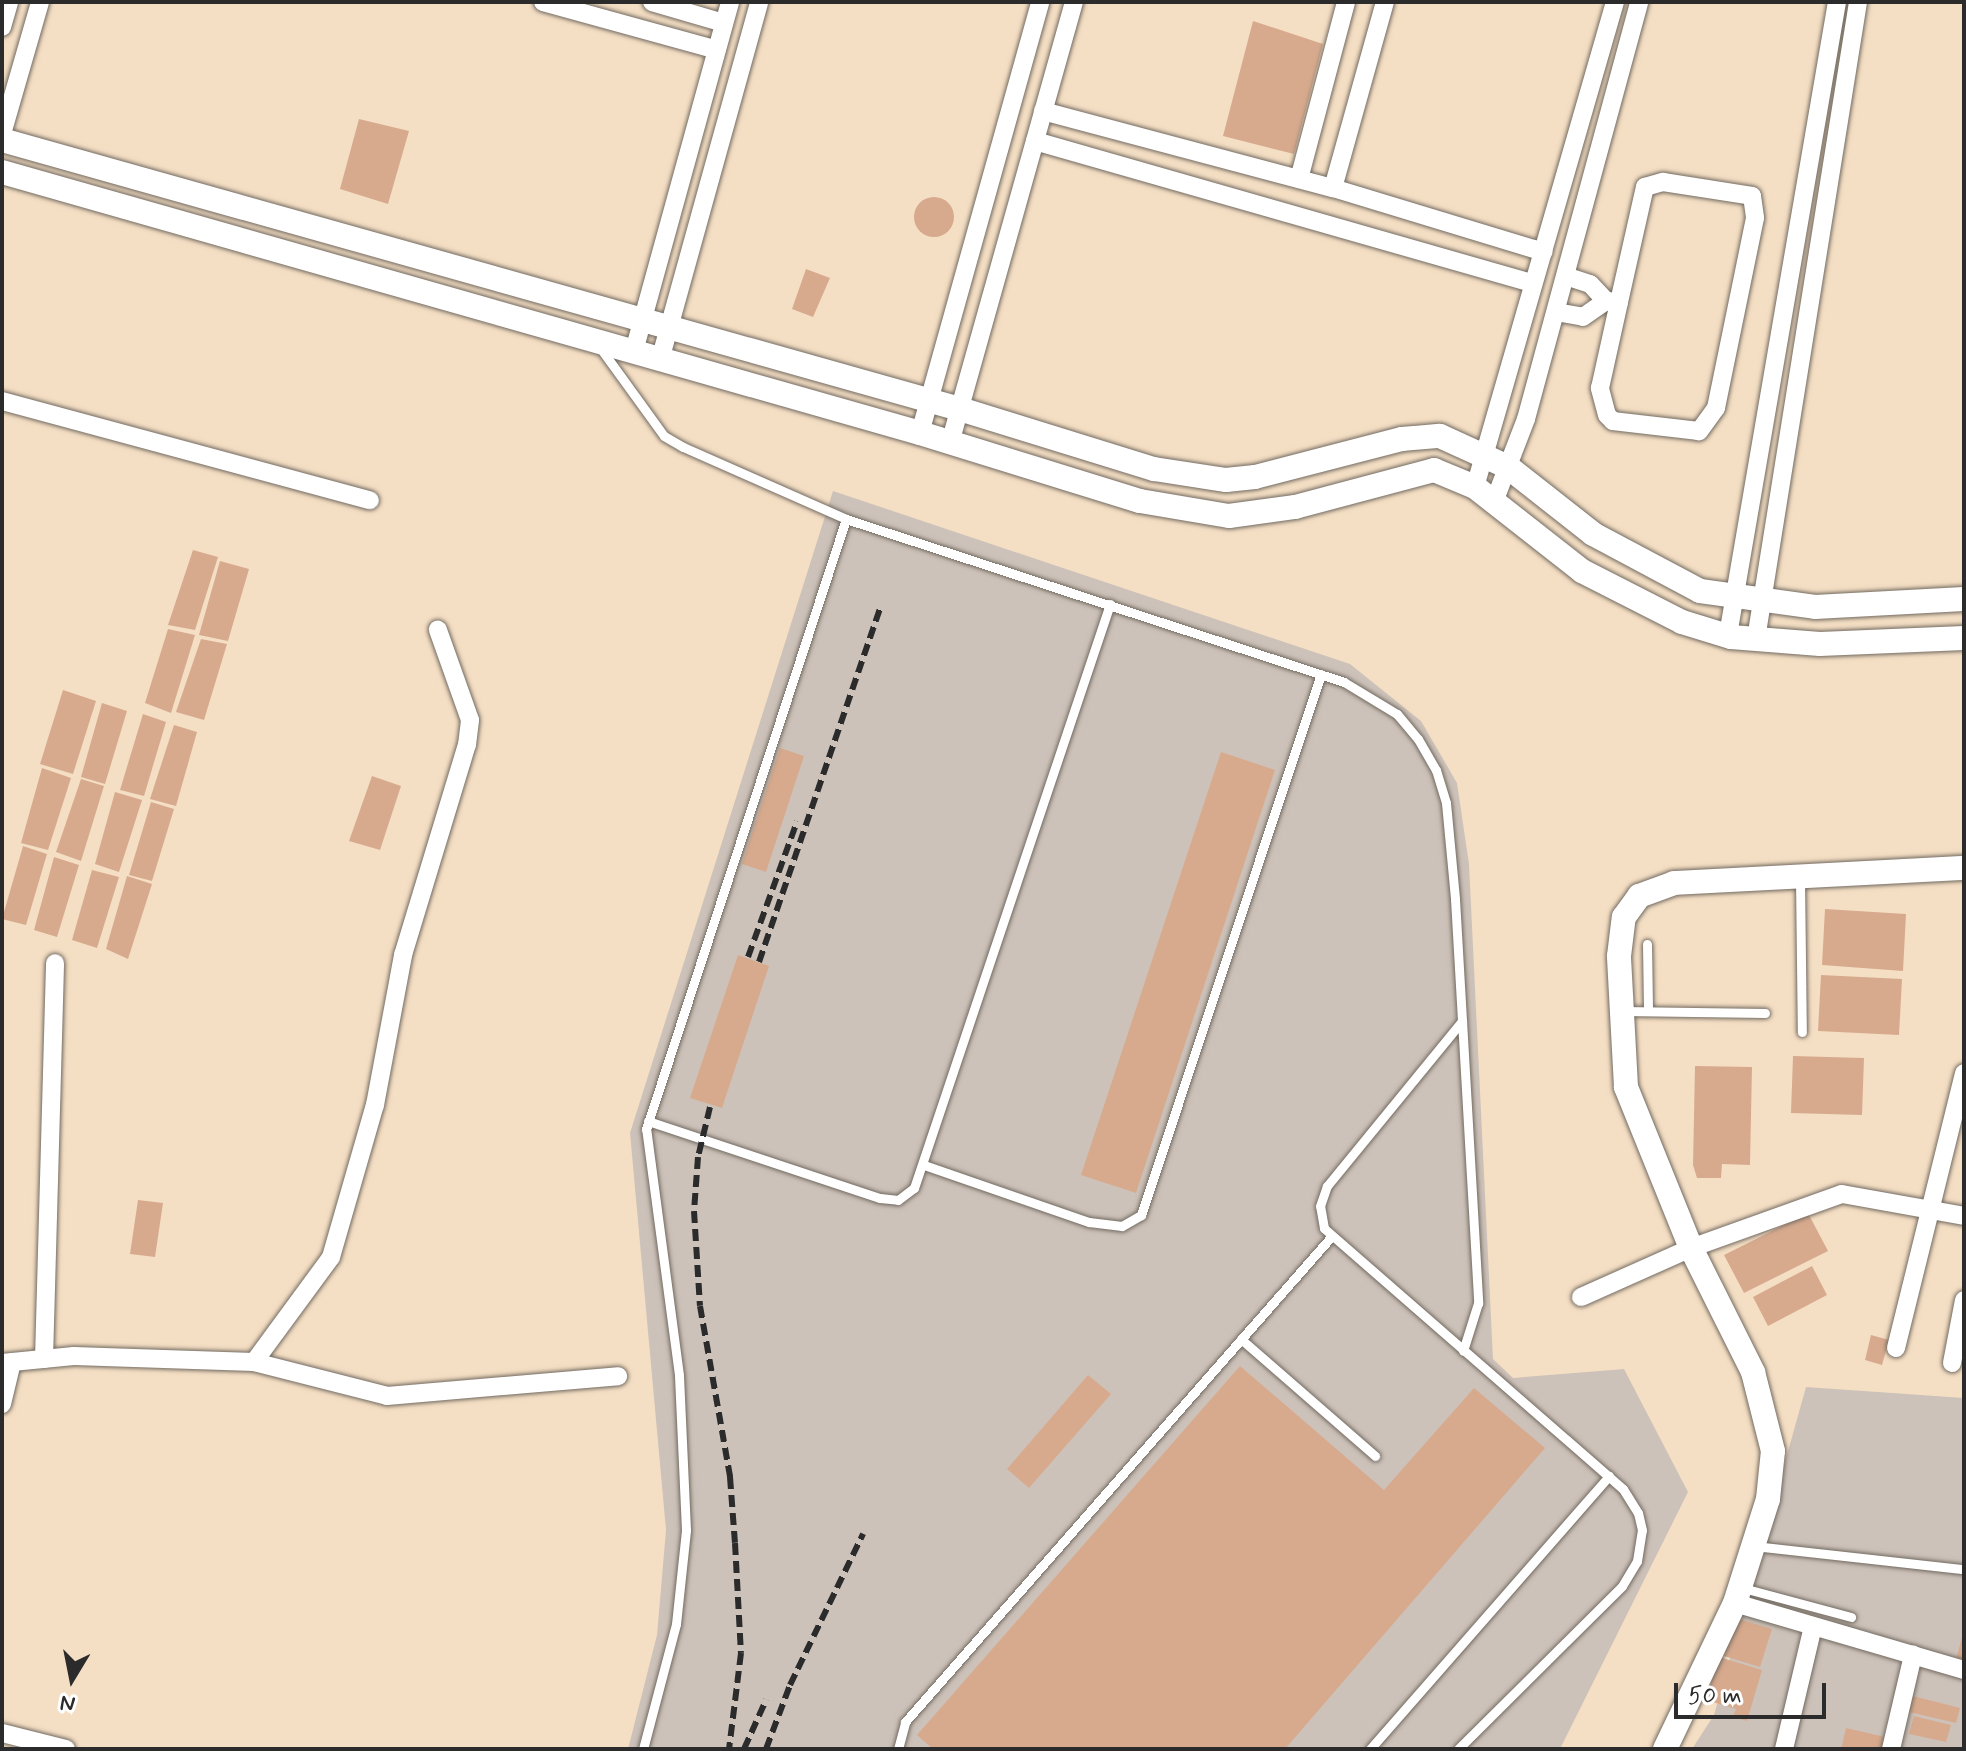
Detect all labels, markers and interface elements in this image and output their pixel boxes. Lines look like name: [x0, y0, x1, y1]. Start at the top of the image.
north arrow: [32, 1639, 112, 1719]
scale bar: [1678, 1667, 1830, 1717]
text: 50 m: [1688, 1681, 1742, 1712]
text: N: [58, 1688, 77, 1718]

